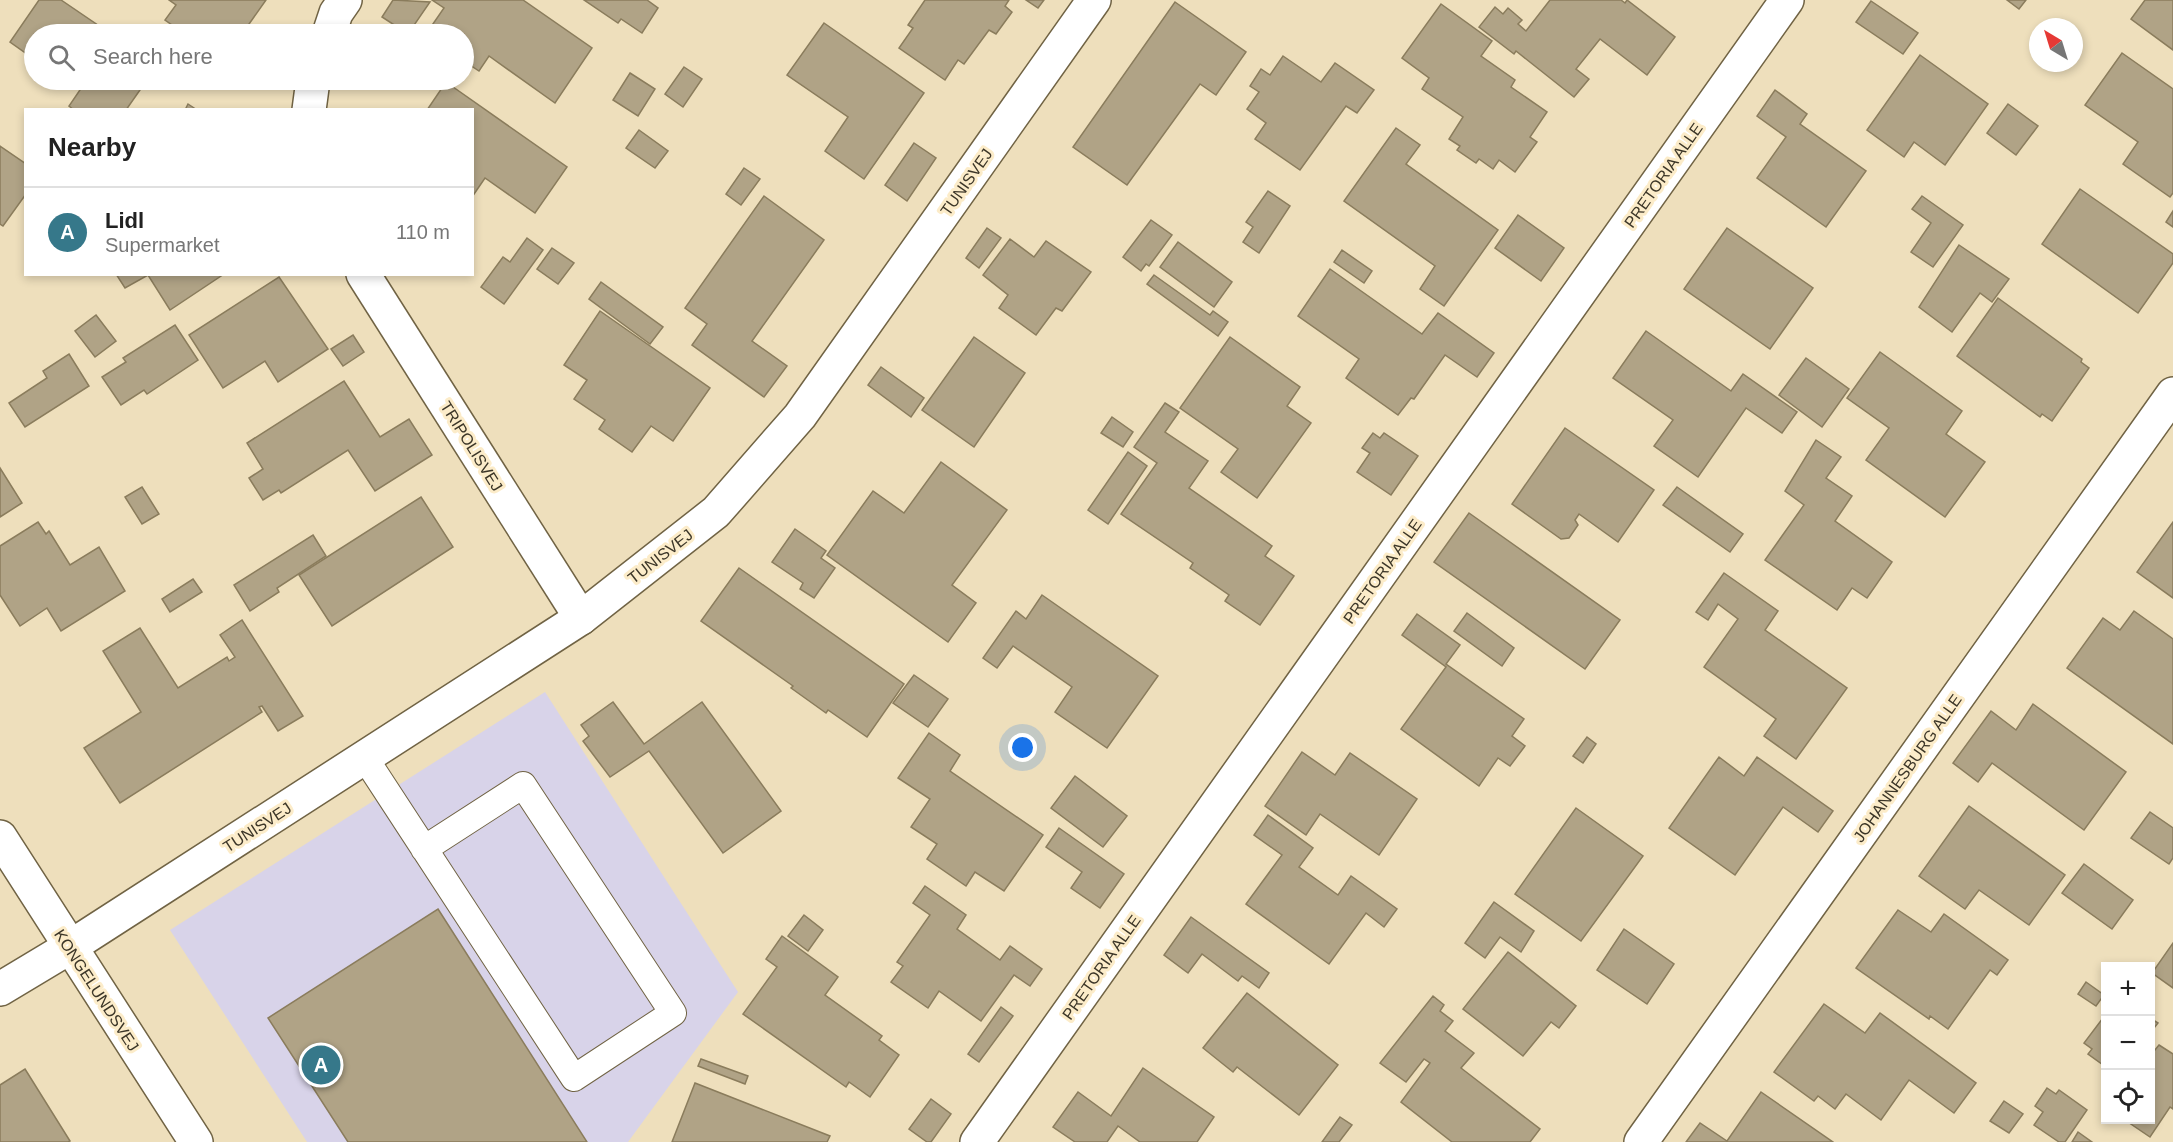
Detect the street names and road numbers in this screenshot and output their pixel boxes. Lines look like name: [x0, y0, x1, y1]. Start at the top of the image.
street label: PRETORIA ALLE: [1621, 120, 1706, 231]
street label: TUNISVEJ: [937, 146, 996, 219]
street label: TRIPOLISVEJ: [437, 398, 506, 494]
street label: PRETORIA ALLE: [1340, 516, 1425, 627]
street label: TUNISVEJ: [625, 526, 696, 587]
street label: JOHANNESBURG ALLE: [1850, 691, 1965, 845]
street label: TUNISVEJ: [220, 799, 294, 856]
street label: PRETORIA ALLE: [1059, 912, 1144, 1023]
street label: KONGELUNDSVEJ: [51, 926, 142, 1054]

